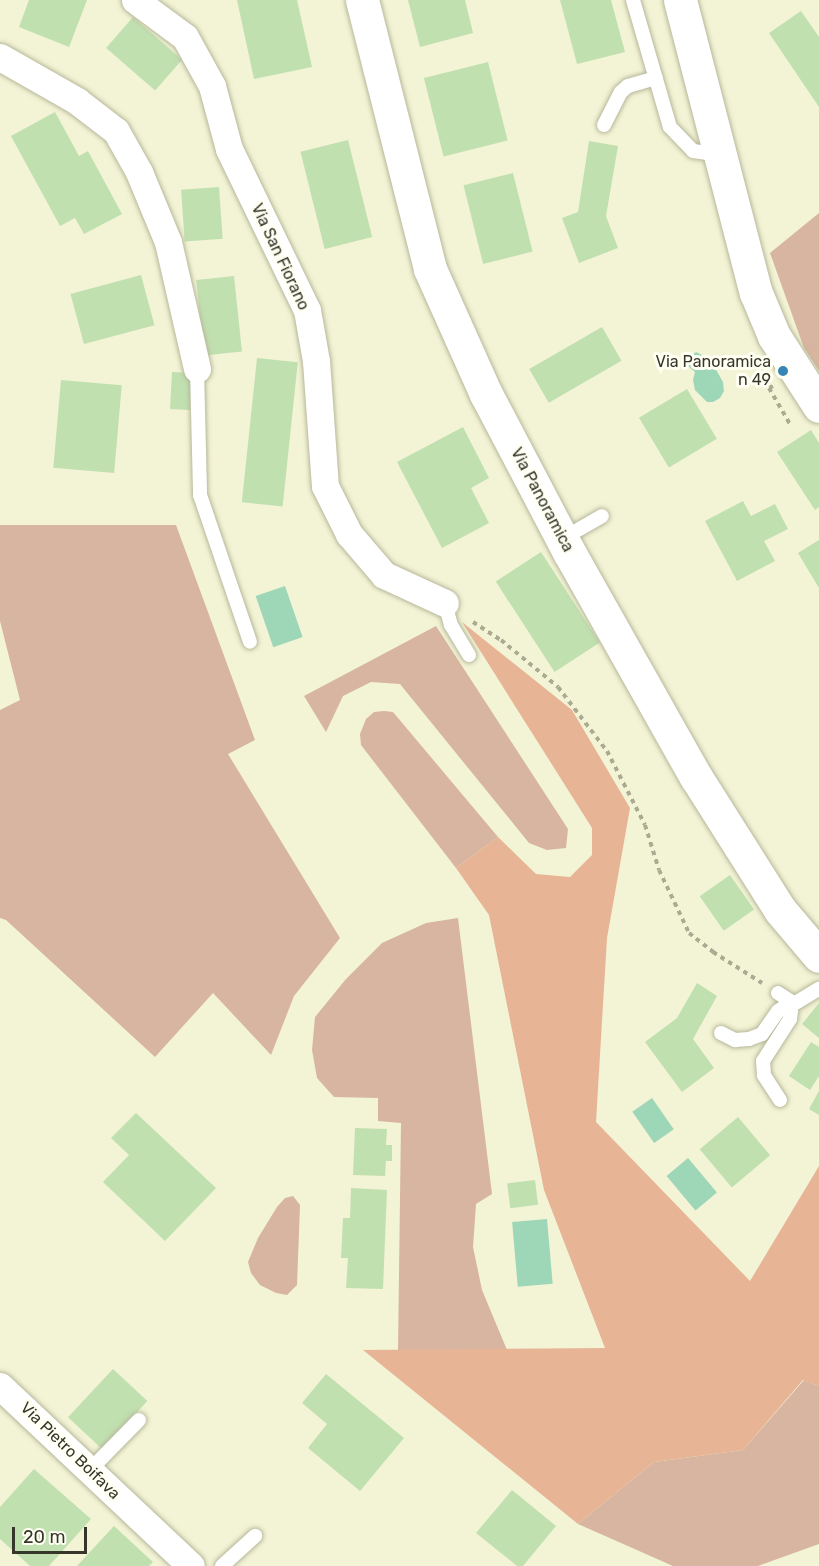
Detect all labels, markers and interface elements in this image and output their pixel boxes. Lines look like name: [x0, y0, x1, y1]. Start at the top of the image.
street label: Via San Fiorano: [247, 201, 313, 313]
place label: Via Panoramica n 49: [656, 352, 771, 390]
marker: Via Panoramica n 49: [776, 364, 790, 378]
street label: Via Panoramica: [506, 445, 578, 555]
street label: Via Pietro Boifava: [16, 1399, 124, 1503]
scale bar: [15, 1515, 90, 1553]
text: 20 m: [23, 1526, 65, 1548]

